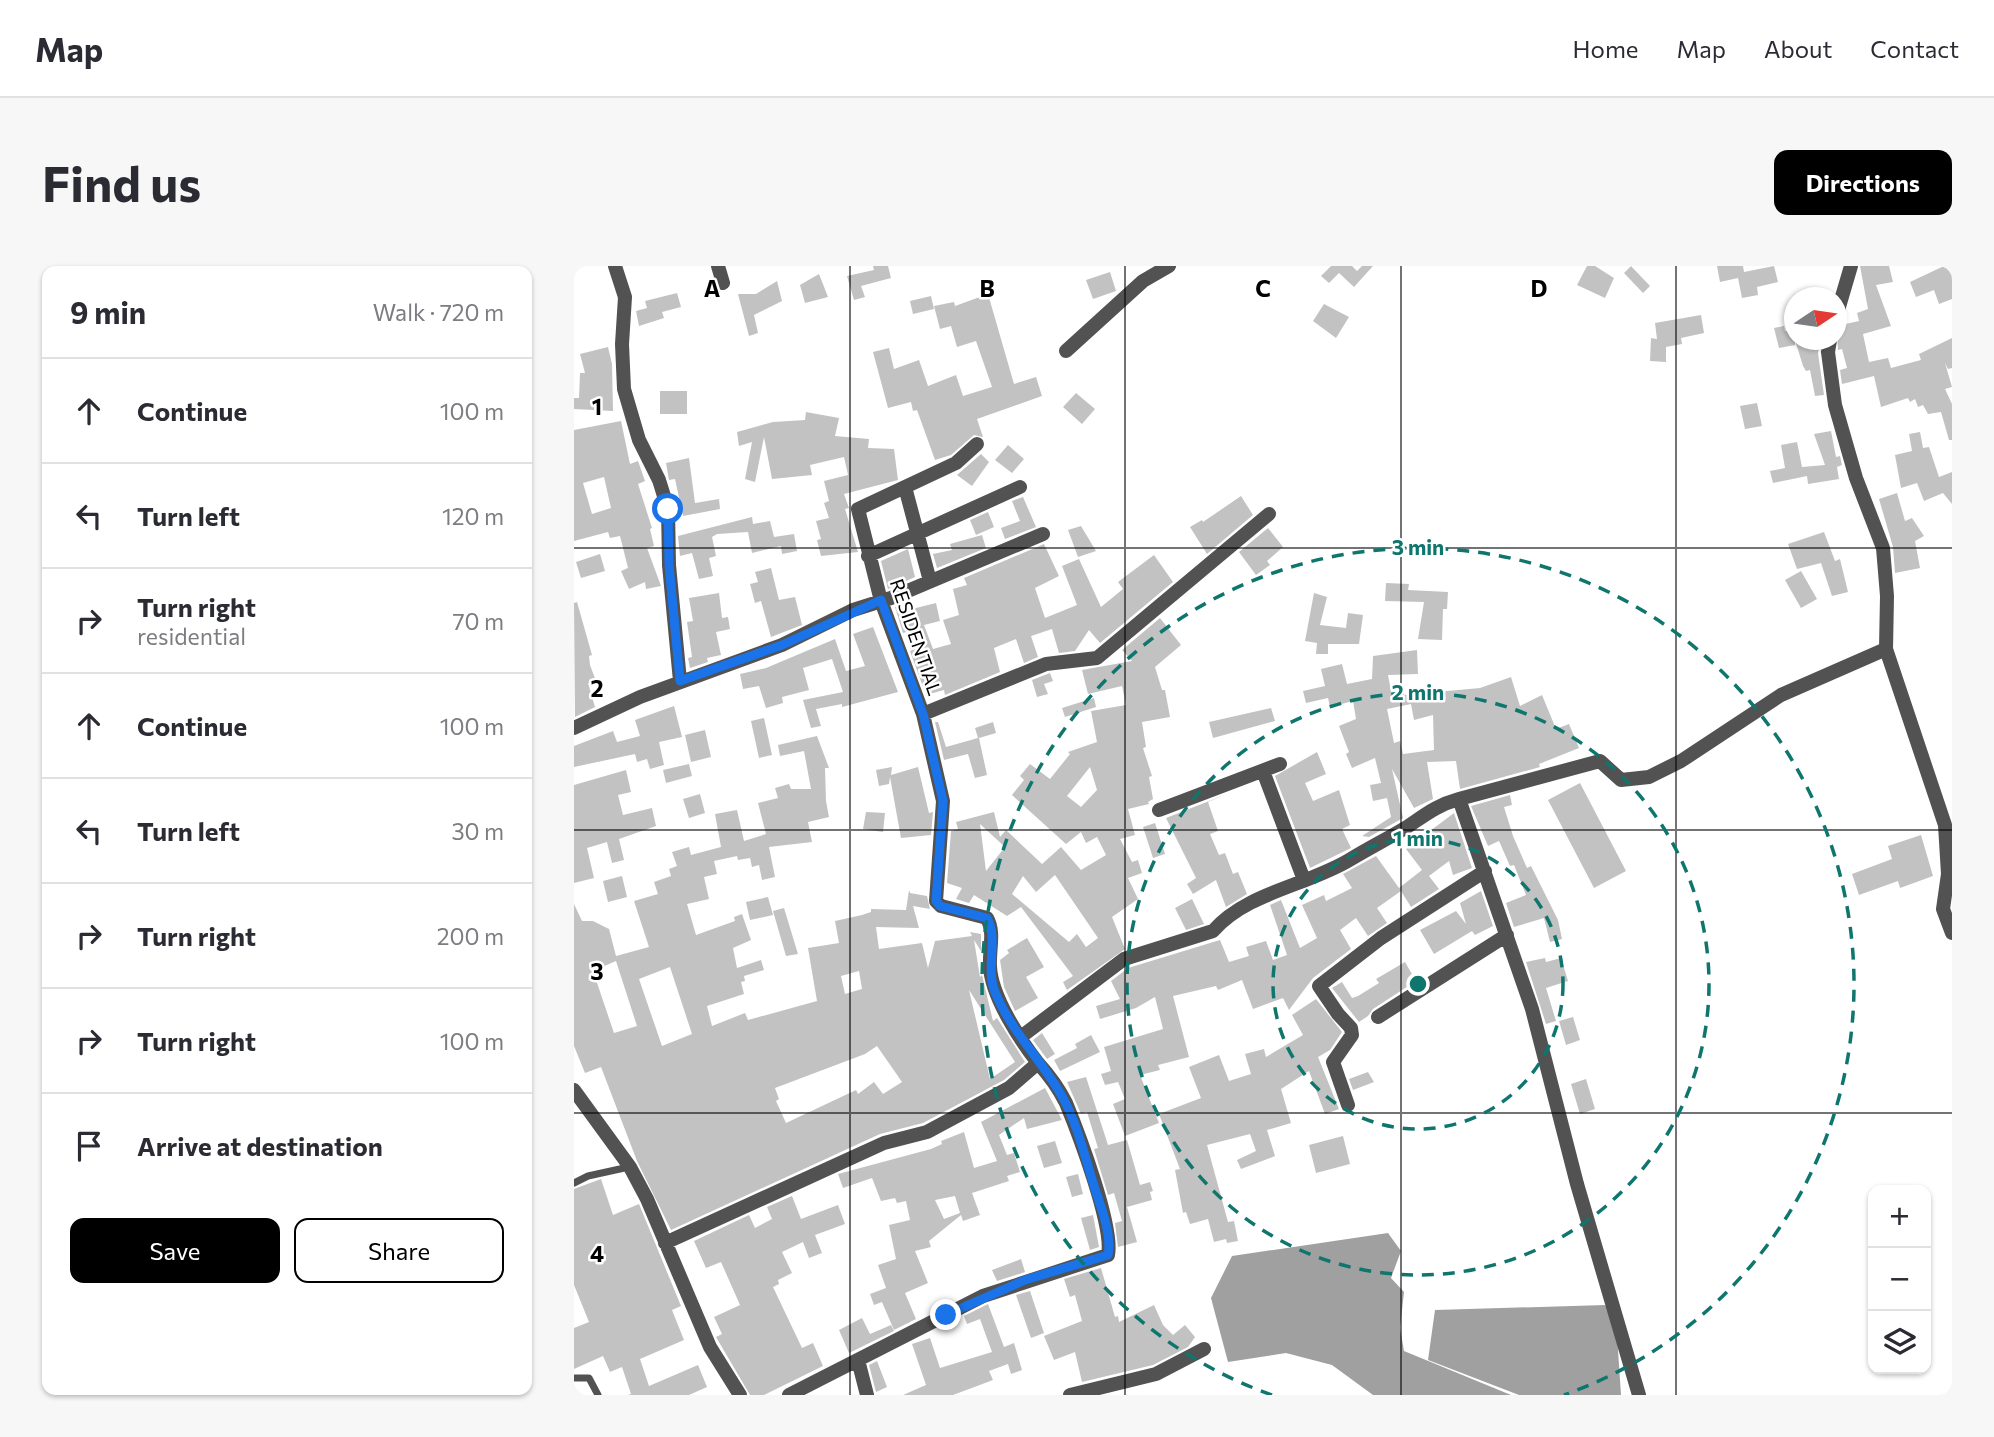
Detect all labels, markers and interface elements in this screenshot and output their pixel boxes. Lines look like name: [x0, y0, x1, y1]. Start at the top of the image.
text: Map: [35, 28, 103, 69]
text: Home: [1573, 34, 1639, 63]
text: Map: [1677, 34, 1726, 63]
text: About: [1764, 34, 1832, 63]
text: Contact: [1870, 34, 1959, 63]
button: Directions: [1774, 150, 1952, 215]
text: Find us: [42, 152, 201, 212]
text: A: [704, 274, 721, 302]
text: B: [979, 274, 995, 302]
text: C: [1255, 274, 1271, 302]
text: D: [1531, 274, 1548, 302]
north arrow: [1784, 287, 1847, 350]
text: 9 min: [70, 293, 146, 330]
text: Walk · 720 m: [373, 298, 504, 326]
icon: ahead: [70, 392, 108, 430]
text: 1: [592, 392, 602, 420]
text: Continue: [137, 395, 247, 426]
text: 100 m: [440, 397, 504, 425]
route start: [652, 493, 683, 524]
icon: left: [70, 497, 108, 535]
text: Turn left: [137, 500, 240, 531]
text: 120 m: [442, 502, 504, 530]
text: 3 min: [1392, 534, 1444, 559]
street label: RESIDENTIAL: [886, 576, 947, 698]
text: Turn right: [137, 591, 256, 622]
icon: right: [70, 602, 108, 640]
text: 70 m: [452, 607, 504, 635]
text: residential: [137, 622, 246, 650]
text: 2: [590, 674, 604, 702]
text: 2 min: [1392, 679, 1444, 704]
icon: ahead: [70, 707, 108, 745]
text: Continue: [137, 710, 247, 741]
text: 100 m: [440, 712, 504, 740]
icon: left: [70, 812, 108, 850]
text: Turn left: [137, 815, 240, 846]
text: 30 m: [451, 817, 504, 845]
text: 1 min: [1393, 825, 1443, 850]
icon: right: [70, 917, 108, 955]
text: Turn right: [137, 920, 256, 951]
text: 200 m: [437, 922, 504, 950]
text: 3: [590, 957, 604, 985]
centre of rings: [1406, 972, 1430, 996]
icon: right: [70, 1022, 108, 1060]
text: Turn right: [137, 1025, 256, 1056]
text: 100 m: [440, 1027, 504, 1055]
icon: arrive: [70, 1127, 108, 1165]
text: Arrive at destination: [137, 1130, 383, 1161]
map controls: [1868, 1185, 1931, 1374]
button: +: [1868, 1185, 1931, 1248]
button: Save: [70, 1218, 280, 1283]
button: Share: [294, 1218, 504, 1283]
text: 4: [590, 1239, 604, 1267]
button: −: [1868, 1248, 1931, 1311]
route end: [930, 1299, 961, 1330]
button: layers: [1868, 1311, 1931, 1374]

